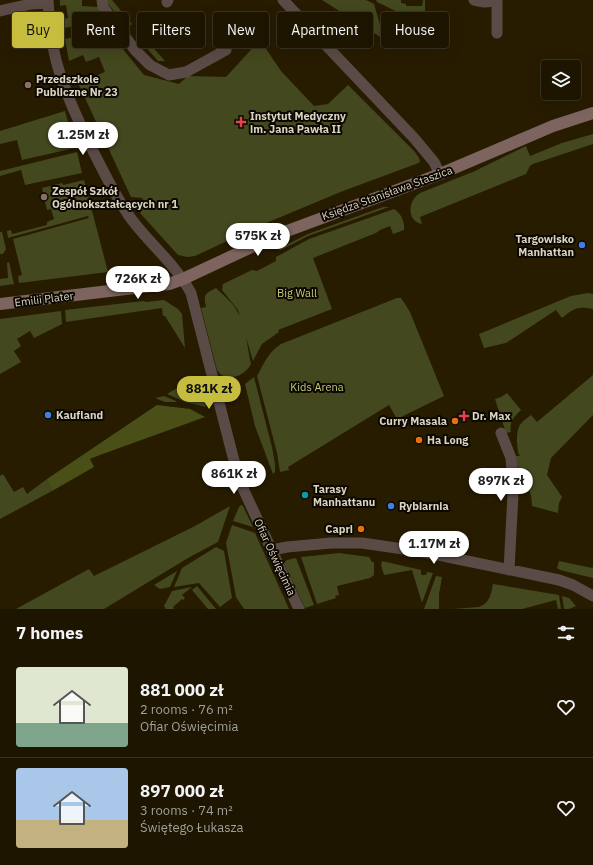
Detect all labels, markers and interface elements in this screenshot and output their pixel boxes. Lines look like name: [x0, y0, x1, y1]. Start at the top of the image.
chip: Buy: [12, 12, 64, 48]
chip: Rent: [72, 12, 129, 48]
chip: Filters: [137, 12, 205, 48]
chip: New: [213, 12, 269, 48]
chip: Apartment: [277, 12, 373, 48]
chip: House: [381, 12, 449, 48]
map controls: [541, 60, 581, 100]
button: layers: [541, 60, 581, 100]
place label: Przedszkole Publiczne Nr 23: [36, 72, 118, 99]
marker: Przedszkole Publiczne Nr 23: [23, 80, 33, 90]
place label: Instytut Medyczny im. Jana Pawła II: [250, 109, 346, 136]
marker: Instytut Medyczny im. Jana Pawła II: [235, 116, 247, 128]
pin: 1.25M zł: [42, 122, 124, 156]
text: 1.25M zł: [57, 126, 109, 143]
street label: Księdza Stanisława Staszica: [320, 163, 454, 223]
place label: Zespół Szkół Ogólnokształcących nr 1: [52, 184, 178, 211]
marker: Zespół Szkół Ogólnokształcących nr 1: [39, 192, 49, 202]
pin: 575K zł: [221, 223, 295, 257]
text: 575K zł: [235, 227, 281, 244]
place label: Targowisko Manhattan: [516, 232, 574, 259]
marker: Targowisko Manhattan: [577, 240, 587, 250]
pin: 726K zł: [101, 266, 175, 300]
text: 726K zł: [115, 270, 161, 287]
park label: Big Wall: [277, 286, 317, 300]
street label: Emilii Plater: [14, 288, 74, 310]
pin: 881K zł: [172, 376, 246, 410]
text: 881K zł: [186, 380, 232, 397]
park label: Kids Arena: [290, 380, 344, 394]
place label: Kaufland: [56, 408, 103, 422]
place label: Dr. Max: [472, 409, 511, 423]
marker: Kaufland: [43, 410, 53, 420]
marker: Dr. Max: [459, 411, 469, 421]
place label: Curry Masala: [379, 414, 447, 428]
marker: Curry Masala: [450, 416, 460, 426]
place label: Ha Long: [427, 433, 469, 447]
marker: Ha Long: [414, 435, 424, 445]
pin: 861K zł: [197, 461, 271, 495]
text: 861K zł: [211, 465, 257, 482]
pin: 897K zł: [464, 468, 538, 502]
text: 897K zł: [478, 472, 524, 489]
place label: Tarasy Manhattanu: [313, 482, 375, 509]
marker: Tarasy Manhattanu: [300, 490, 310, 500]
place label: Rybiarnia: [399, 499, 449, 513]
marker: Rybiarnia: [386, 501, 396, 511]
street label: Ofiar Oświęcimia: [251, 516, 299, 598]
place label: Capri: [325, 522, 353, 536]
marker: Capri: [356, 524, 366, 534]
pin: 1.17M zł: [393, 531, 475, 565]
text: 1.17M zł: [408, 535, 460, 552]
text: 7 homes: [16, 622, 83, 644]
icon: filters: [555, 622, 577, 644]
text: 881 000 zł: [140, 679, 223, 701]
icon: home: [48, 683, 96, 731]
icon: heart: [555, 696, 577, 718]
text: 2 rooms · 76 m²: [140, 701, 233, 718]
text: Ofiar Oświęcimia: [140, 718, 238, 735]
text: 897 000 zł: [140, 780, 223, 802]
icon: home: [48, 784, 96, 832]
icon: heart: [555, 797, 577, 819]
text: 3 rooms · 74 m²: [140, 802, 233, 819]
text: Świętego Łukasza: [140, 819, 243, 836]

